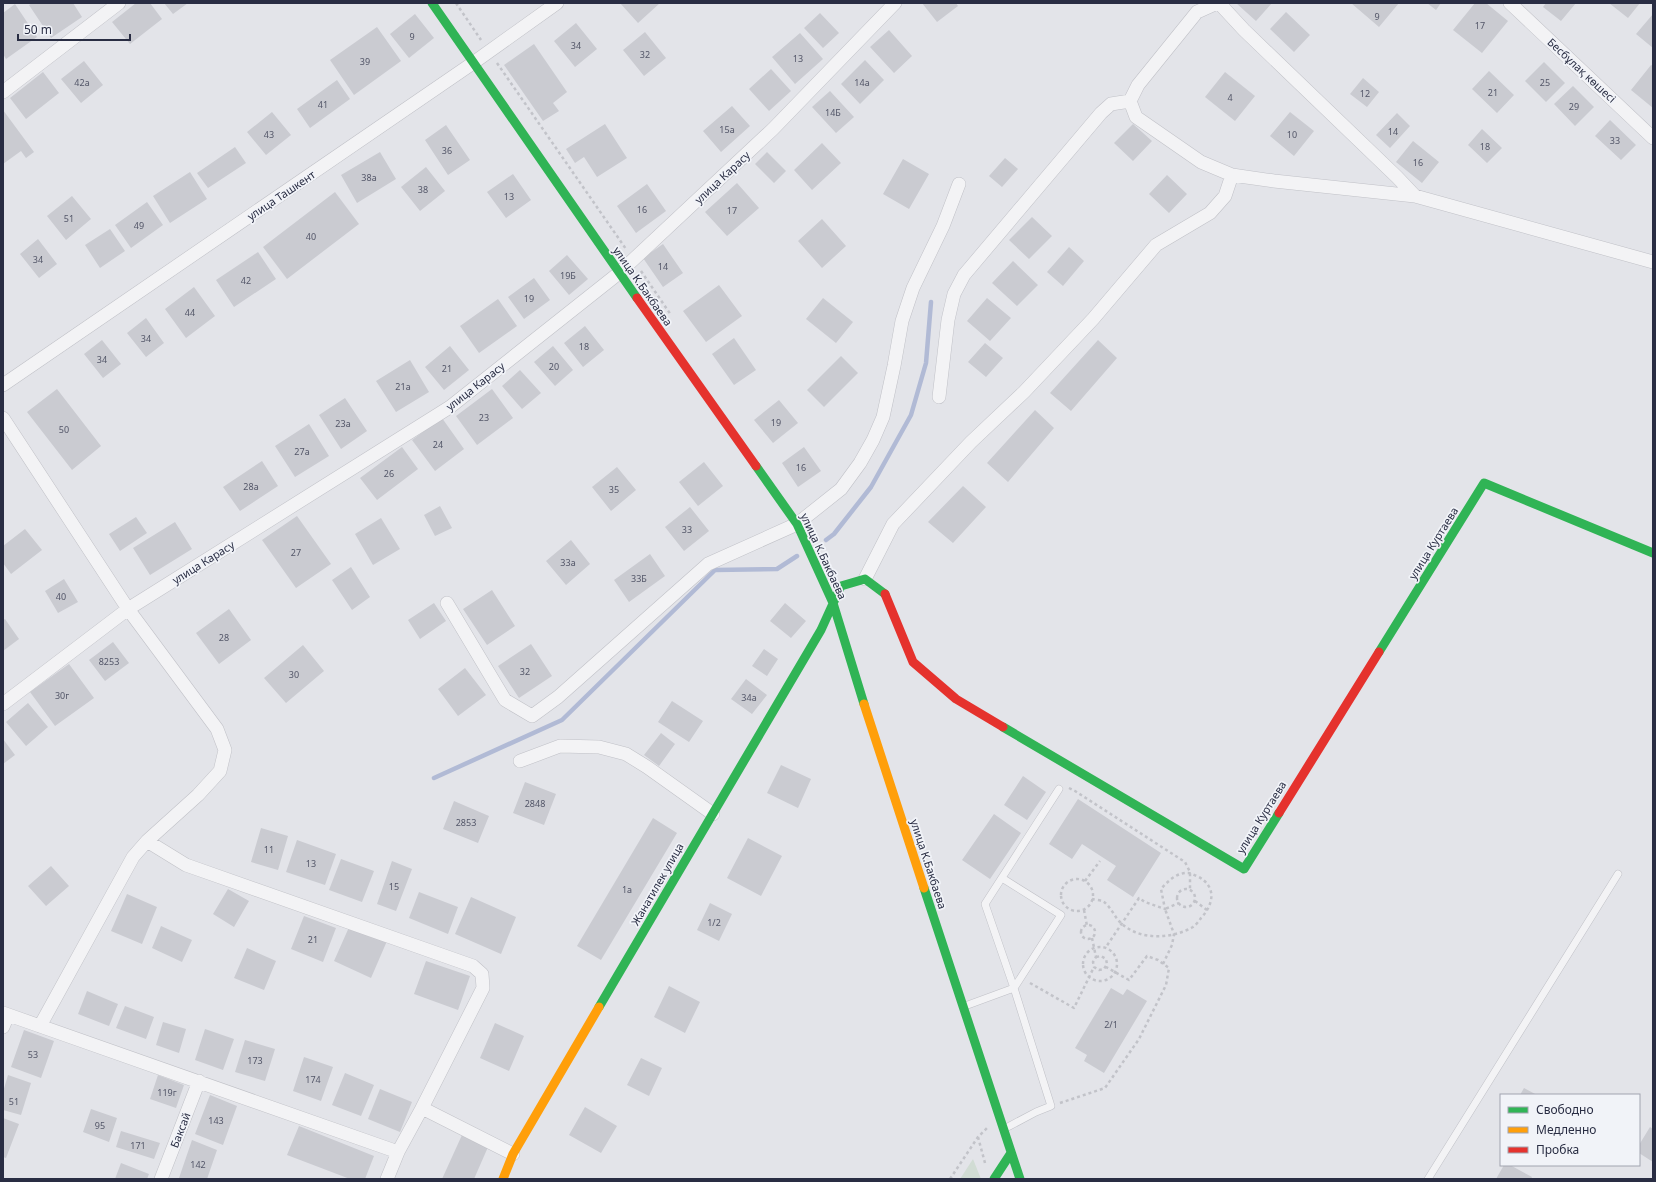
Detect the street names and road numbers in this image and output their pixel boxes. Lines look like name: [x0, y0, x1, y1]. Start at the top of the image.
street label: Бесбұлақ көшесі: [1545, 34, 1619, 106]
street label: улица Карасу: [691, 147, 753, 207]
street label: улица Ташкент: [244, 167, 318, 223]
street label: улица К.Бакбаева: [610, 243, 676, 329]
street label: улица Карасу: [443, 358, 508, 414]
street label: улица Куртаева: [1405, 504, 1461, 582]
street label: улица К.Бакбаева: [797, 510, 851, 602]
street label: улица Карасу: [169, 537, 237, 587]
street label: улица Куртаева: [1233, 778, 1289, 856]
street label: улица К.Бакбаева: [907, 817, 951, 911]
street label: Жанатилек улица: [627, 840, 687, 928]
street label: Баксай: [166, 1110, 194, 1150]

